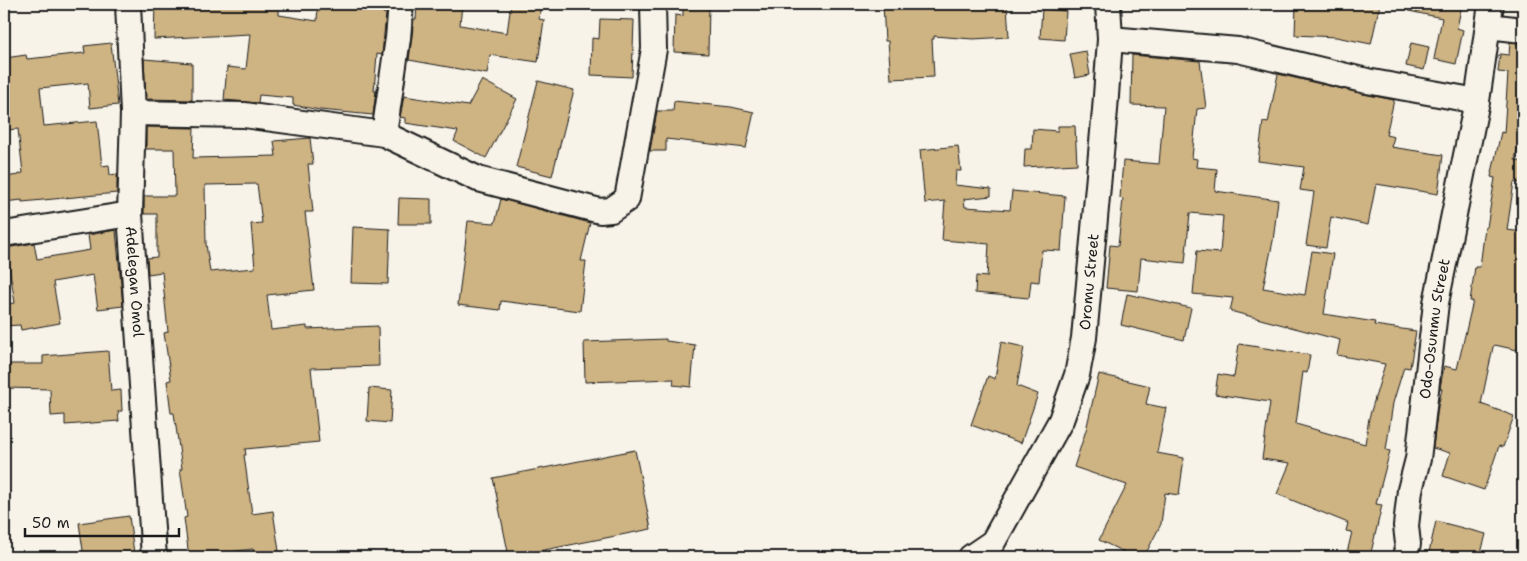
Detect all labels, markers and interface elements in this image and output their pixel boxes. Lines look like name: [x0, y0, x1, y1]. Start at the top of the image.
street label: Adelegan Omol: [121, 225, 149, 338]
street label: Oromu Street: [1075, 233, 1104, 331]
street label: Odo-Osunmu Street: [1415, 257, 1455, 400]
scale bar: [25, 506, 179, 538]
text: 50 m: [32, 513, 70, 533]

